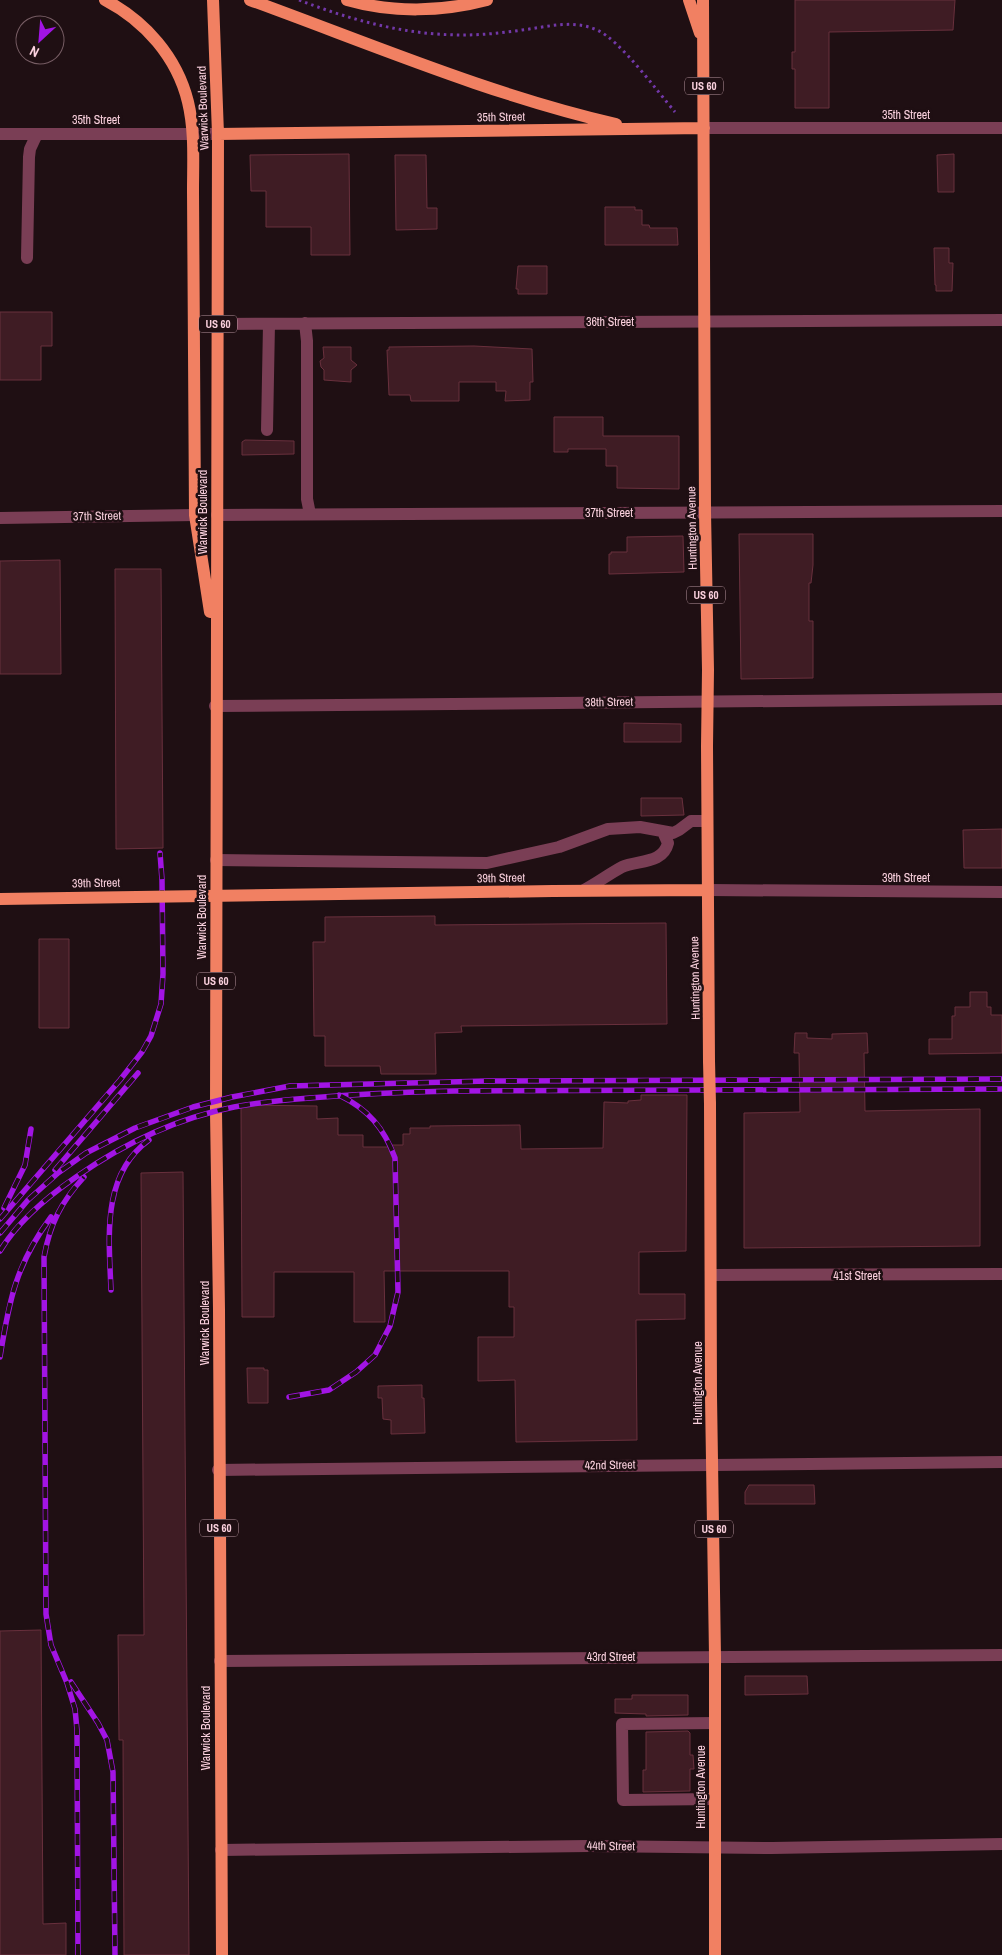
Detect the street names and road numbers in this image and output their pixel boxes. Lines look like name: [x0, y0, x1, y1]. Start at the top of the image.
street label: Warwick Boulevard: [194, 66, 212, 150]
road number: US 60: [685, 78, 723, 94]
street label: 35th Street: [882, 107, 930, 123]
street label: 35th Street: [477, 109, 525, 125]
street label: 35th Street: [72, 112, 120, 128]
street label: 36th Street: [586, 314, 634, 330]
road number: US 60: [199, 316, 237, 332]
street label: Warwick Boulevard: [195, 470, 211, 554]
street label: Huntington Avenue: [683, 486, 701, 570]
street label: 37th Street: [585, 505, 633, 521]
street label: 37th Street: [73, 508, 121, 524]
road number: US 60: [687, 586, 725, 604]
street label: 38th Street: [585, 694, 633, 710]
street label: 39th Street: [477, 870, 525, 886]
street label: 39th Street: [882, 870, 930, 886]
street label: 39th Street: [72, 875, 120, 891]
street label: Warwick Boulevard: [194, 875, 210, 959]
street label: Huntington Avenue: [686, 936, 704, 1020]
road number: US 60: [197, 972, 235, 989]
street label: 41st Street: [833, 1268, 881, 1284]
street label: Warwick Boulevard: [197, 1281, 213, 1365]
street label: Huntington Avenue: [690, 1341, 706, 1425]
street label: 42nd Street: [584, 1457, 636, 1473]
road number: US 60: [200, 1520, 238, 1536]
road number: US 60: [695, 1520, 733, 1538]
street label: 43rd Street: [587, 1649, 636, 1665]
street label: Warwick Boulevard: [198, 1686, 214, 1770]
street label: Huntington Avenue: [693, 1745, 709, 1829]
street label: 44th Street: [587, 1838, 635, 1854]

